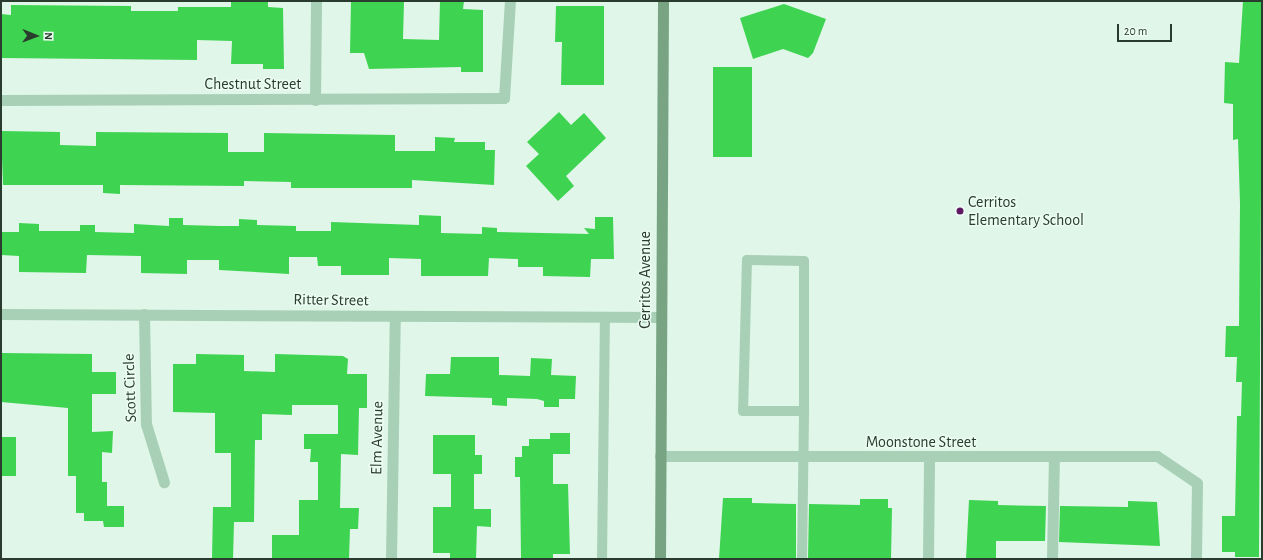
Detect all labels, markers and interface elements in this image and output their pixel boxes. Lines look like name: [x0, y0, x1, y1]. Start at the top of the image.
north arrow: [16, 16, 56, 56]
scale bar: [1119, 16, 1174, 42]
text: 20 m: [1124, 25, 1147, 37]
text: N: [43, 32, 54, 40]
street label: Chestnut Street: [205, 74, 301, 94]
place label: Cerritos Elementary School: [968, 192, 1084, 230]
marker: Cerritos Elementary School: [955, 206, 965, 216]
street label: Cerritos Avenue: [635, 231, 655, 329]
street label: Ritter Street: [293, 290, 369, 310]
street label: Scott Circle: [119, 353, 141, 423]
street label: Elm Avenue: [367, 401, 387, 475]
street label: Moonstone Street: [866, 432, 976, 452]

